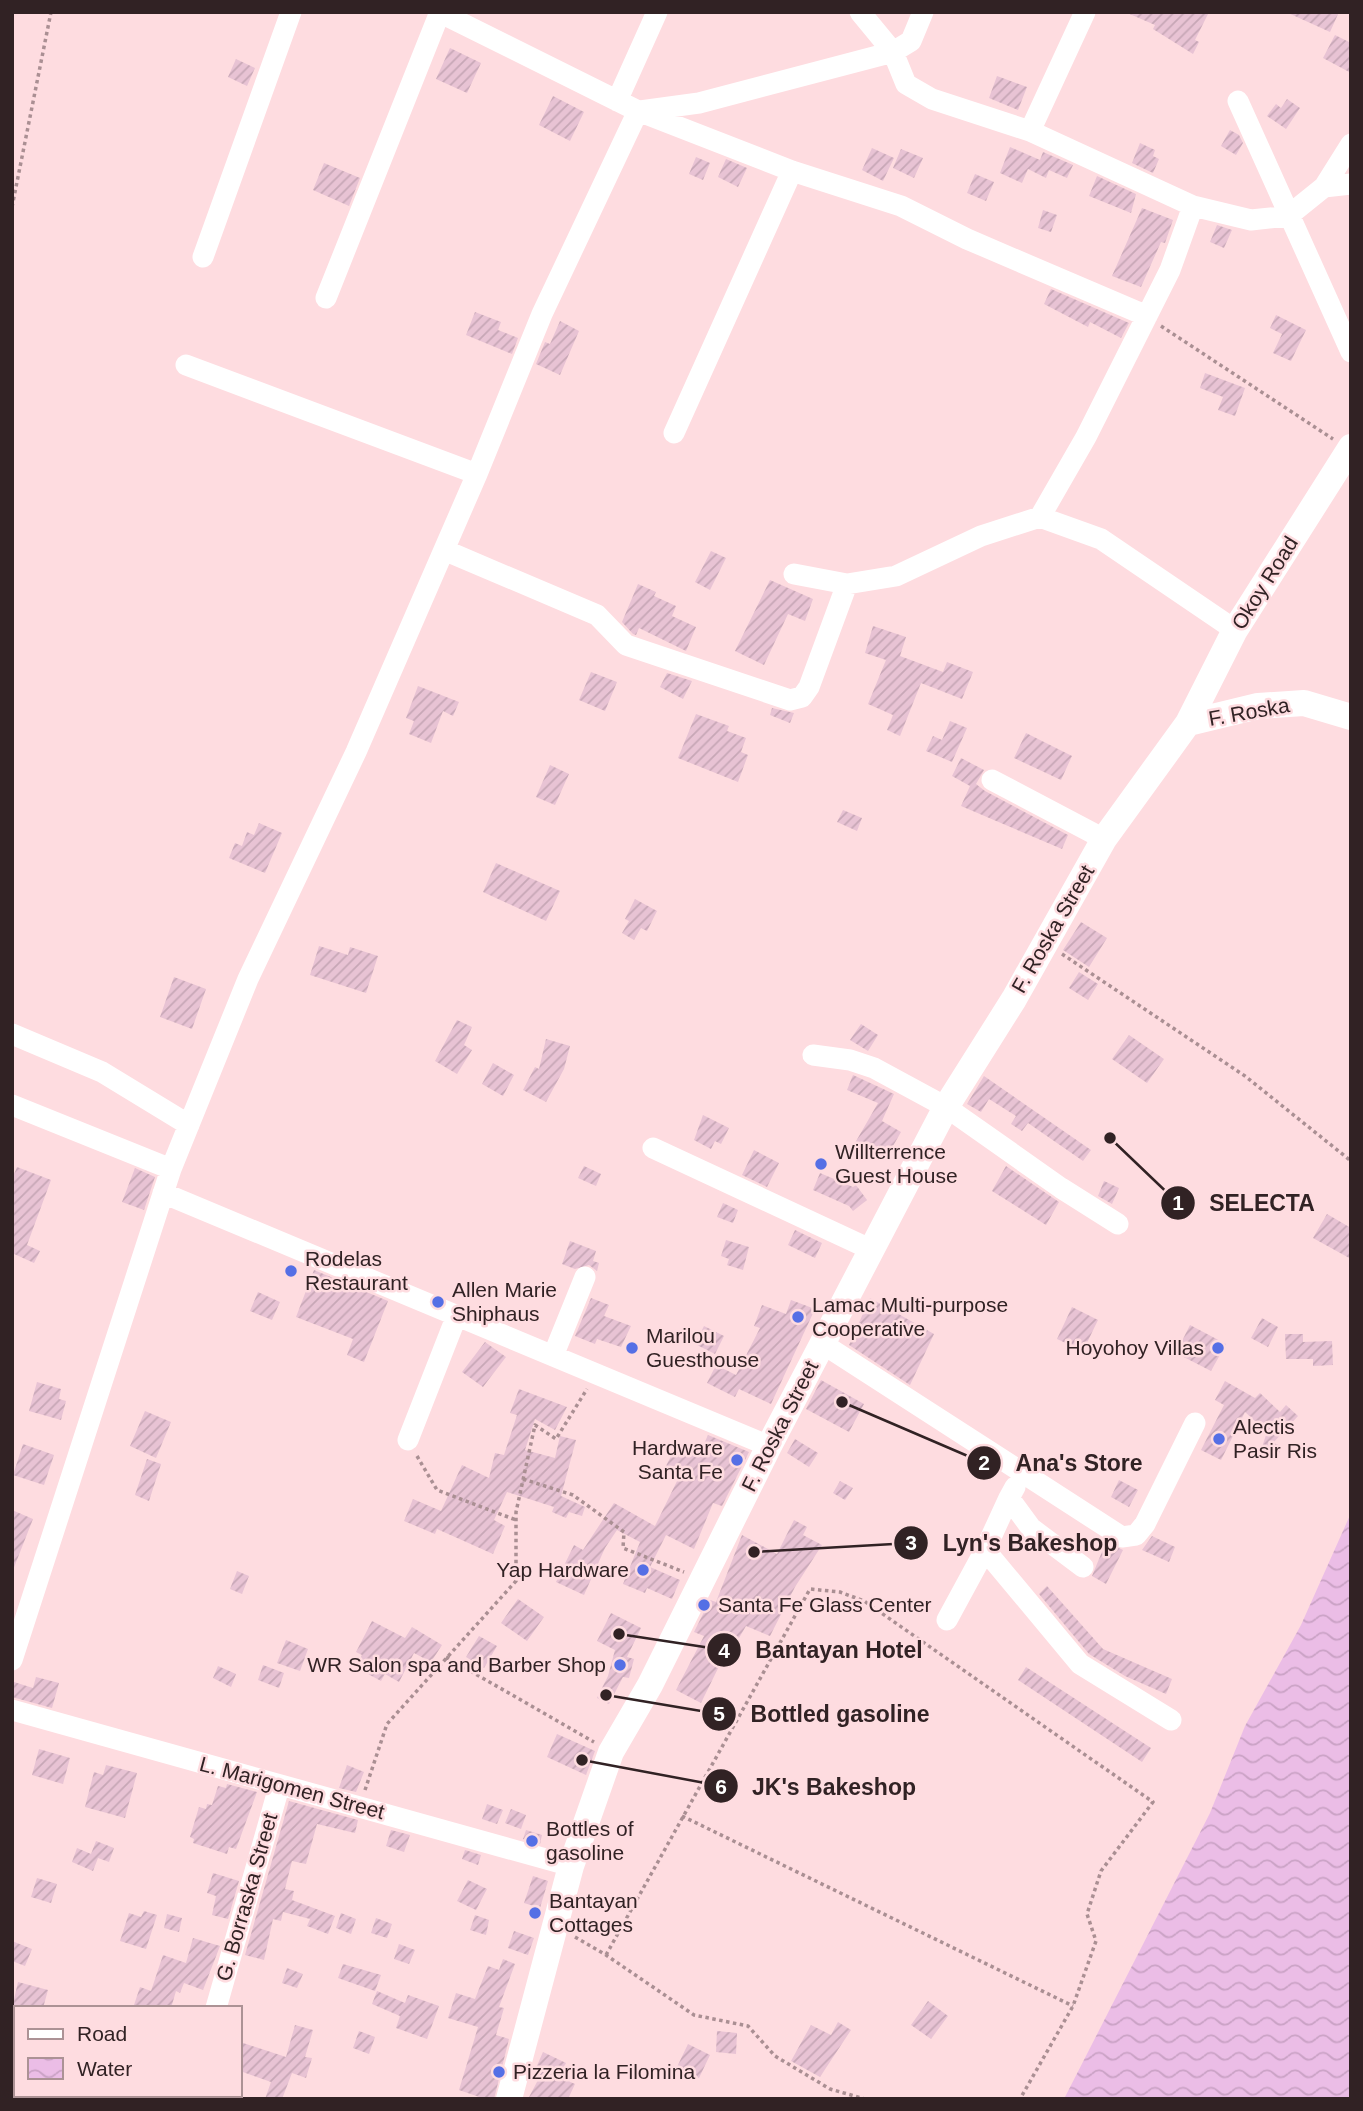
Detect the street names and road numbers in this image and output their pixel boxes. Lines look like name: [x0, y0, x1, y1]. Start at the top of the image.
street label: Okoy Road: [1227, 532, 1302, 633]
street label: F. Roska: [1207, 693, 1291, 730]
street label: F. Roska Street: [1007, 861, 1098, 997]
street label: F. Roska Street: [737, 1356, 822, 1495]
street label: L. Marigomen Street: [197, 1752, 387, 1823]
street label: G. Borraska Street: [211, 1810, 282, 1984]

